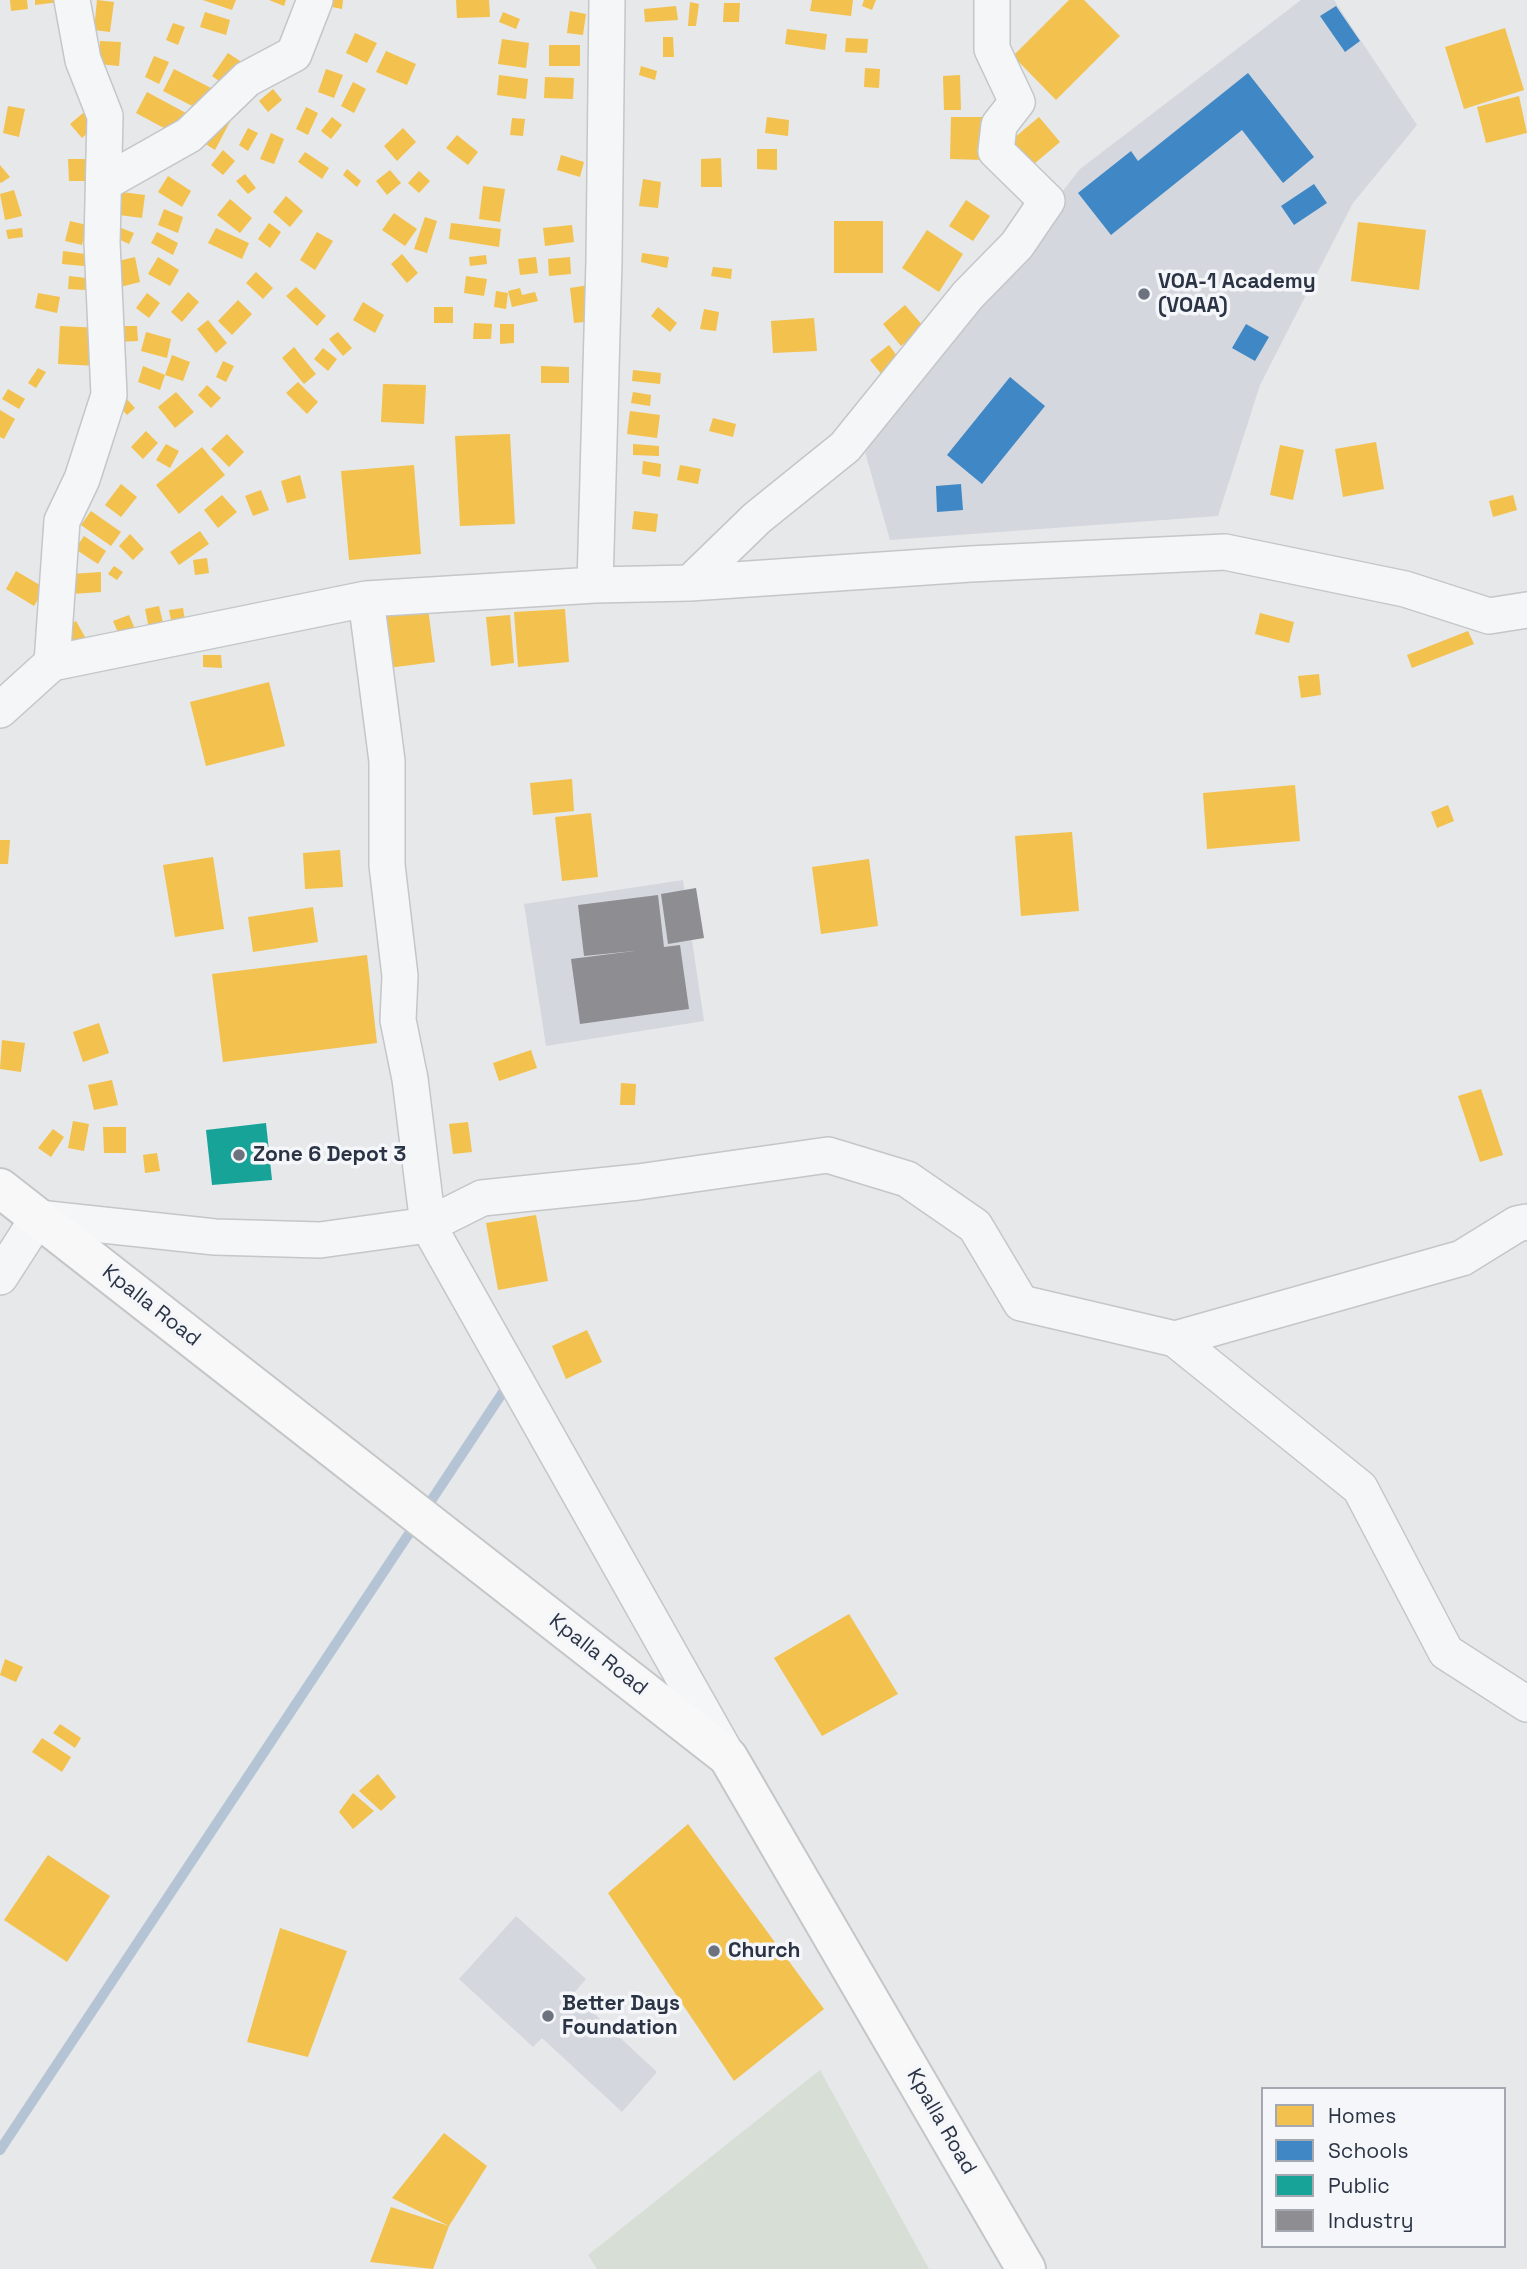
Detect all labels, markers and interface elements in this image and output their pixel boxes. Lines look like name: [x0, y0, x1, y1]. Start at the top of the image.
place label: VOA-1 Academy (VOAA): [1158, 269, 1316, 319]
marker: VOA-1 Academy (VOAA): [1136, 286, 1152, 302]
place label: Zone 6 Depot 3: [253, 1142, 406, 1168]
marker: Zone 6 Depot 3: [231, 1147, 247, 1163]
street label: Kpalla Road: [97, 1260, 205, 1352]
street label: Kpalla Road: [544, 1609, 652, 1701]
place label: Church: [728, 1938, 800, 1964]
marker: Church: [706, 1943, 722, 1959]
place label: Better Days Foundation: [562, 1991, 680, 2041]
marker: Better Days Foundation: [540, 2008, 556, 2024]
street label: Kpalla Road: [901, 2065, 981, 2179]
legend: [1261, 2087, 1506, 2248]
text: Homes: [1328, 2102, 1396, 2129]
text: Schools: [1328, 2137, 1408, 2164]
text: Public: [1328, 2172, 1390, 2199]
text: Industry: [1328, 2207, 1414, 2234]

